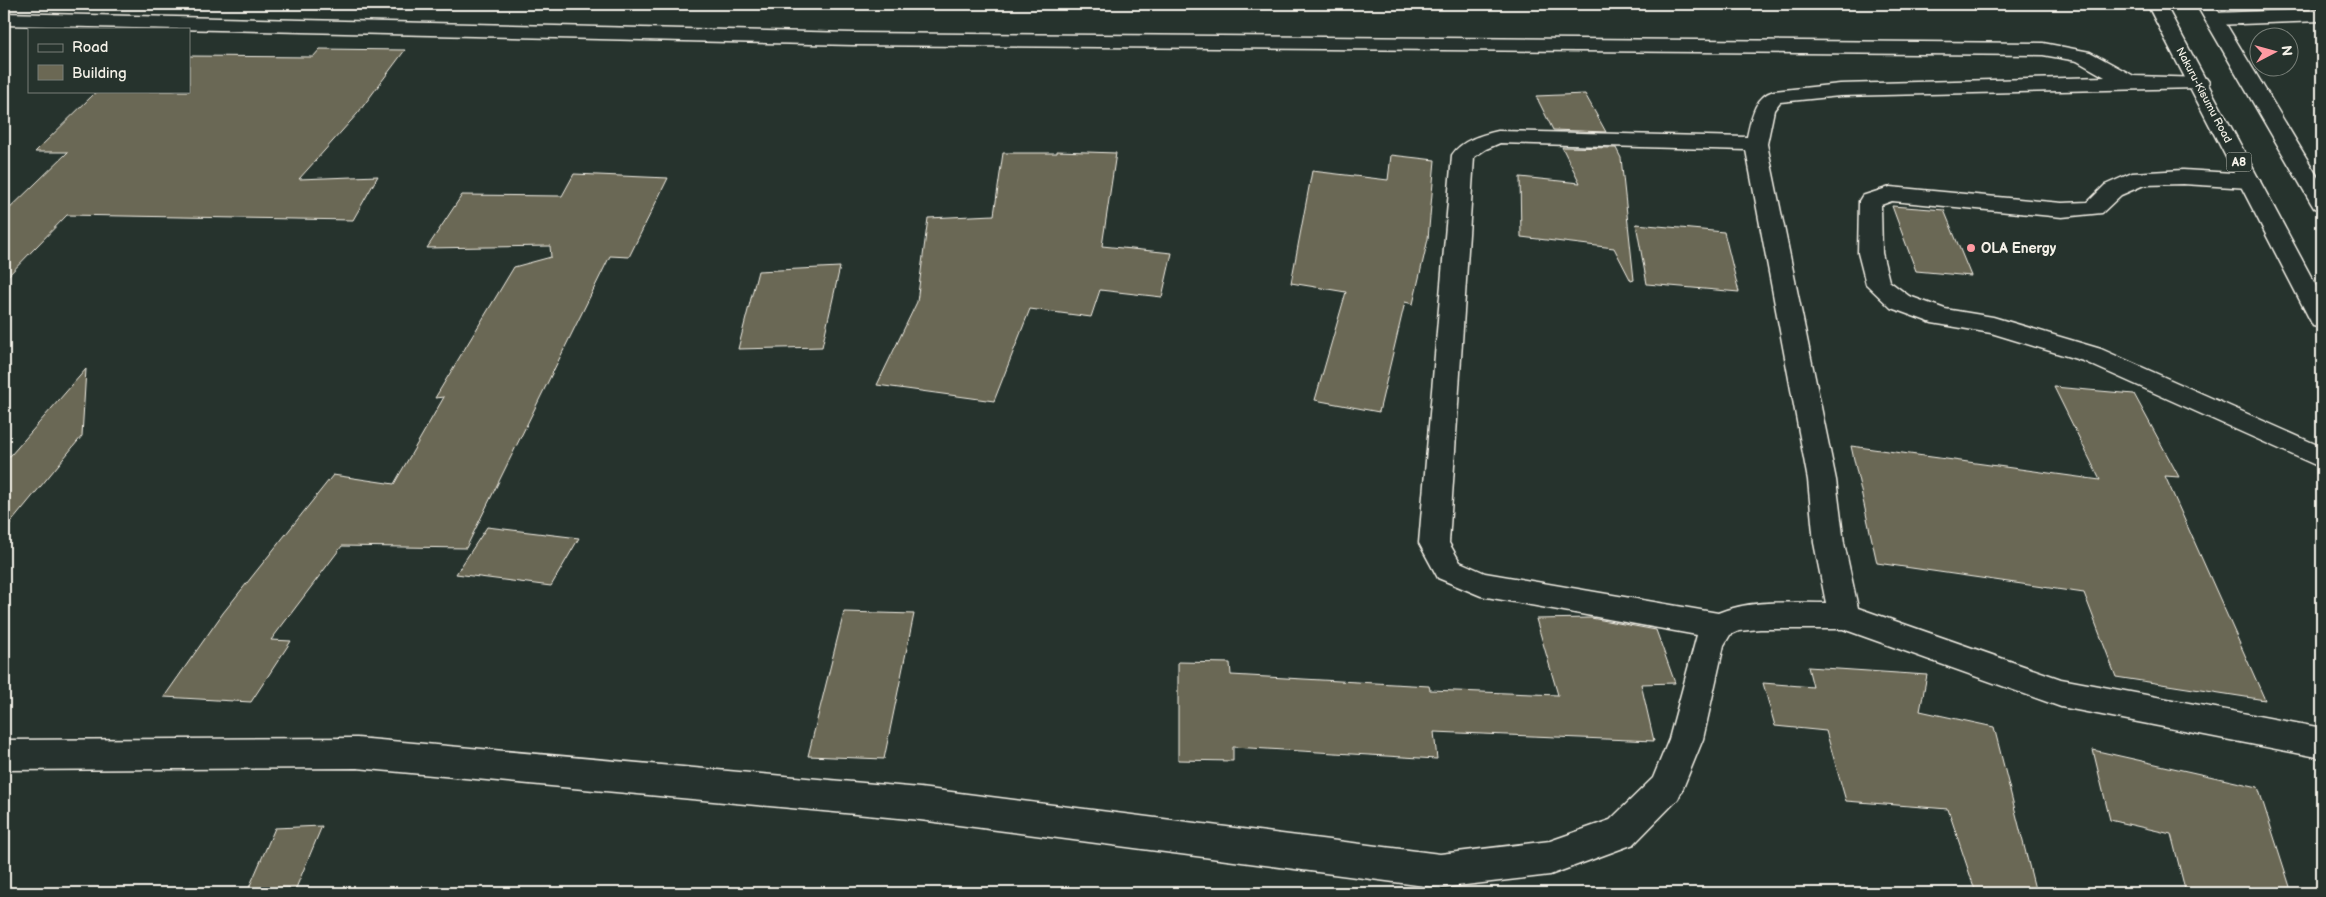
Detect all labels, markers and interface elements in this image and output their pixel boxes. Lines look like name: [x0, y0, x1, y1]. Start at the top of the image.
legend: [28, 28, 190, 92]
north arrow: [2248, 28, 2298, 78]
text: Road: [72, 38, 108, 57]
street label: Nakuru-Kisumu Road: [2173, 45, 2235, 145]
text: N: [2277, 45, 2295, 57]
text: Building: [72, 64, 127, 83]
road number: A8: [2226, 152, 2252, 172]
place label: OLA Energy: [1981, 240, 2057, 257]
marker: OLA Energy: [1965, 242, 1977, 254]

